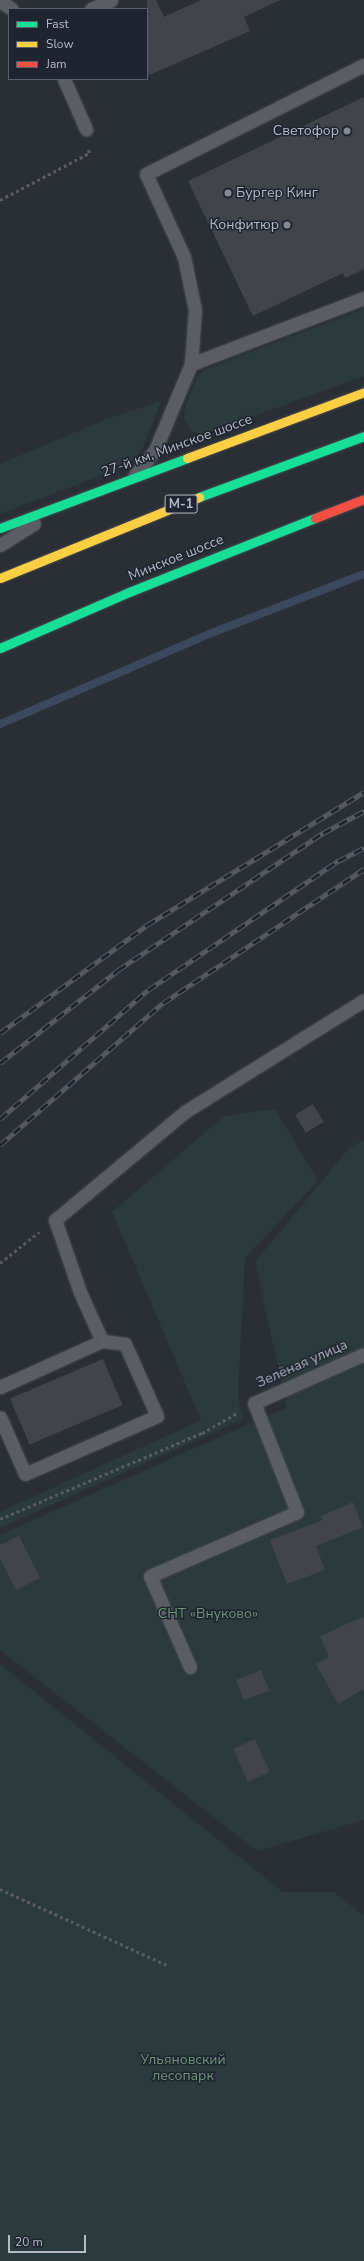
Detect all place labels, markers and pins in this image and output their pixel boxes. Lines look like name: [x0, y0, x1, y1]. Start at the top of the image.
place label: Светофор: [273, 123, 339, 139]
marker: Светофор: [342, 126, 352, 136]
place label: Бургер Кинг: [236, 185, 318, 201]
marker: Бургер Кинг: [223, 188, 233, 198]
place label: Конфитюр: [209, 217, 279, 233]
marker: Конфитюр: [282, 220, 292, 230]

